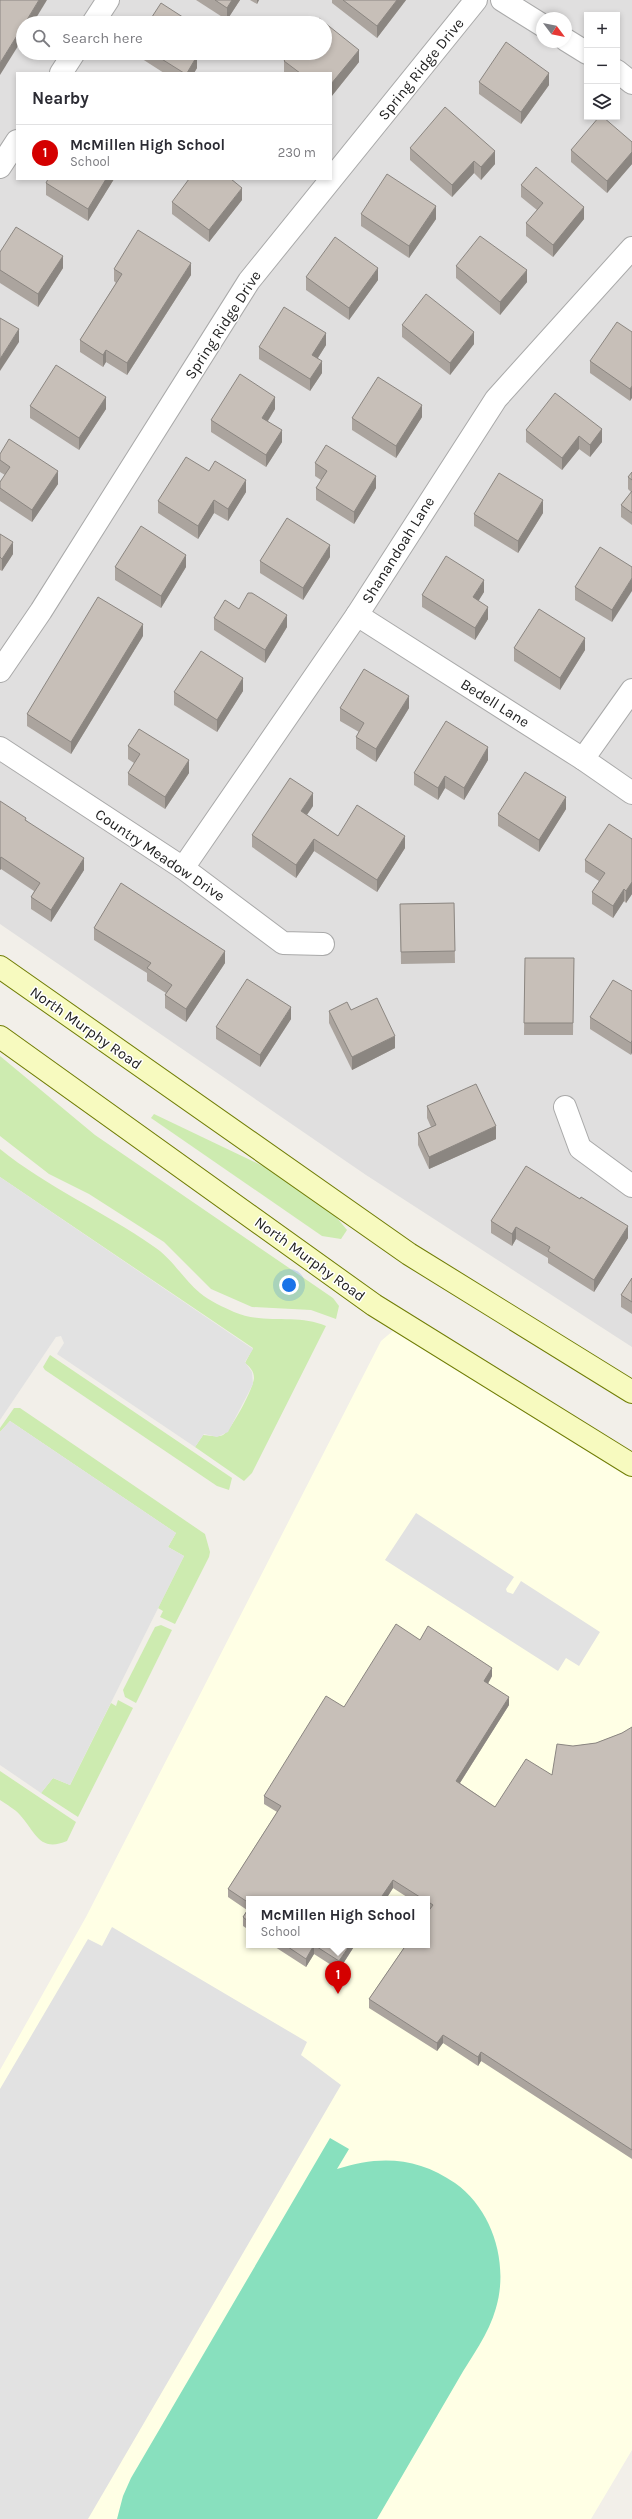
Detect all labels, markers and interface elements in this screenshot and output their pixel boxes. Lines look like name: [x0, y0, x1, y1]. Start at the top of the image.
north arrow: [536, 12, 572, 48]
map controls: [584, 12, 620, 120]
button: +: [584, 12, 620, 48]
street label: Spring Ridge Drive: [374, 14, 468, 124]
search box: [16, 16, 332, 60]
icon: search: [30, 27, 52, 49]
text: Search here: [62, 29, 143, 47]
button: −: [584, 48, 620, 84]
button: layers: [584, 84, 620, 120]
text: Nearby: [32, 88, 89, 108]
text: McMillen High School: [70, 136, 225, 154]
text: 1: [43, 145, 47, 160]
text: 230 m: [278, 145, 316, 160]
text: School: [70, 154, 110, 169]
street label: Spring Ridge Drive: [181, 267, 265, 383]
street label: Shanandoah Lane: [358, 493, 438, 607]
street label: Bedell Lane: [457, 675, 533, 731]
street label: Country Meadow Drive: [92, 805, 228, 905]
street label: North Murphy Road: [27, 983, 145, 1073]
street label: North Murphy Road: [251, 1213, 369, 1305]
your location: [279, 1275, 299, 1295]
popup: [246, 1896, 430, 1948]
text: McMillen High School: [260, 1906, 416, 1924]
text: School: [260, 1924, 301, 1939]
pin: 1: [325, 1961, 351, 1994]

